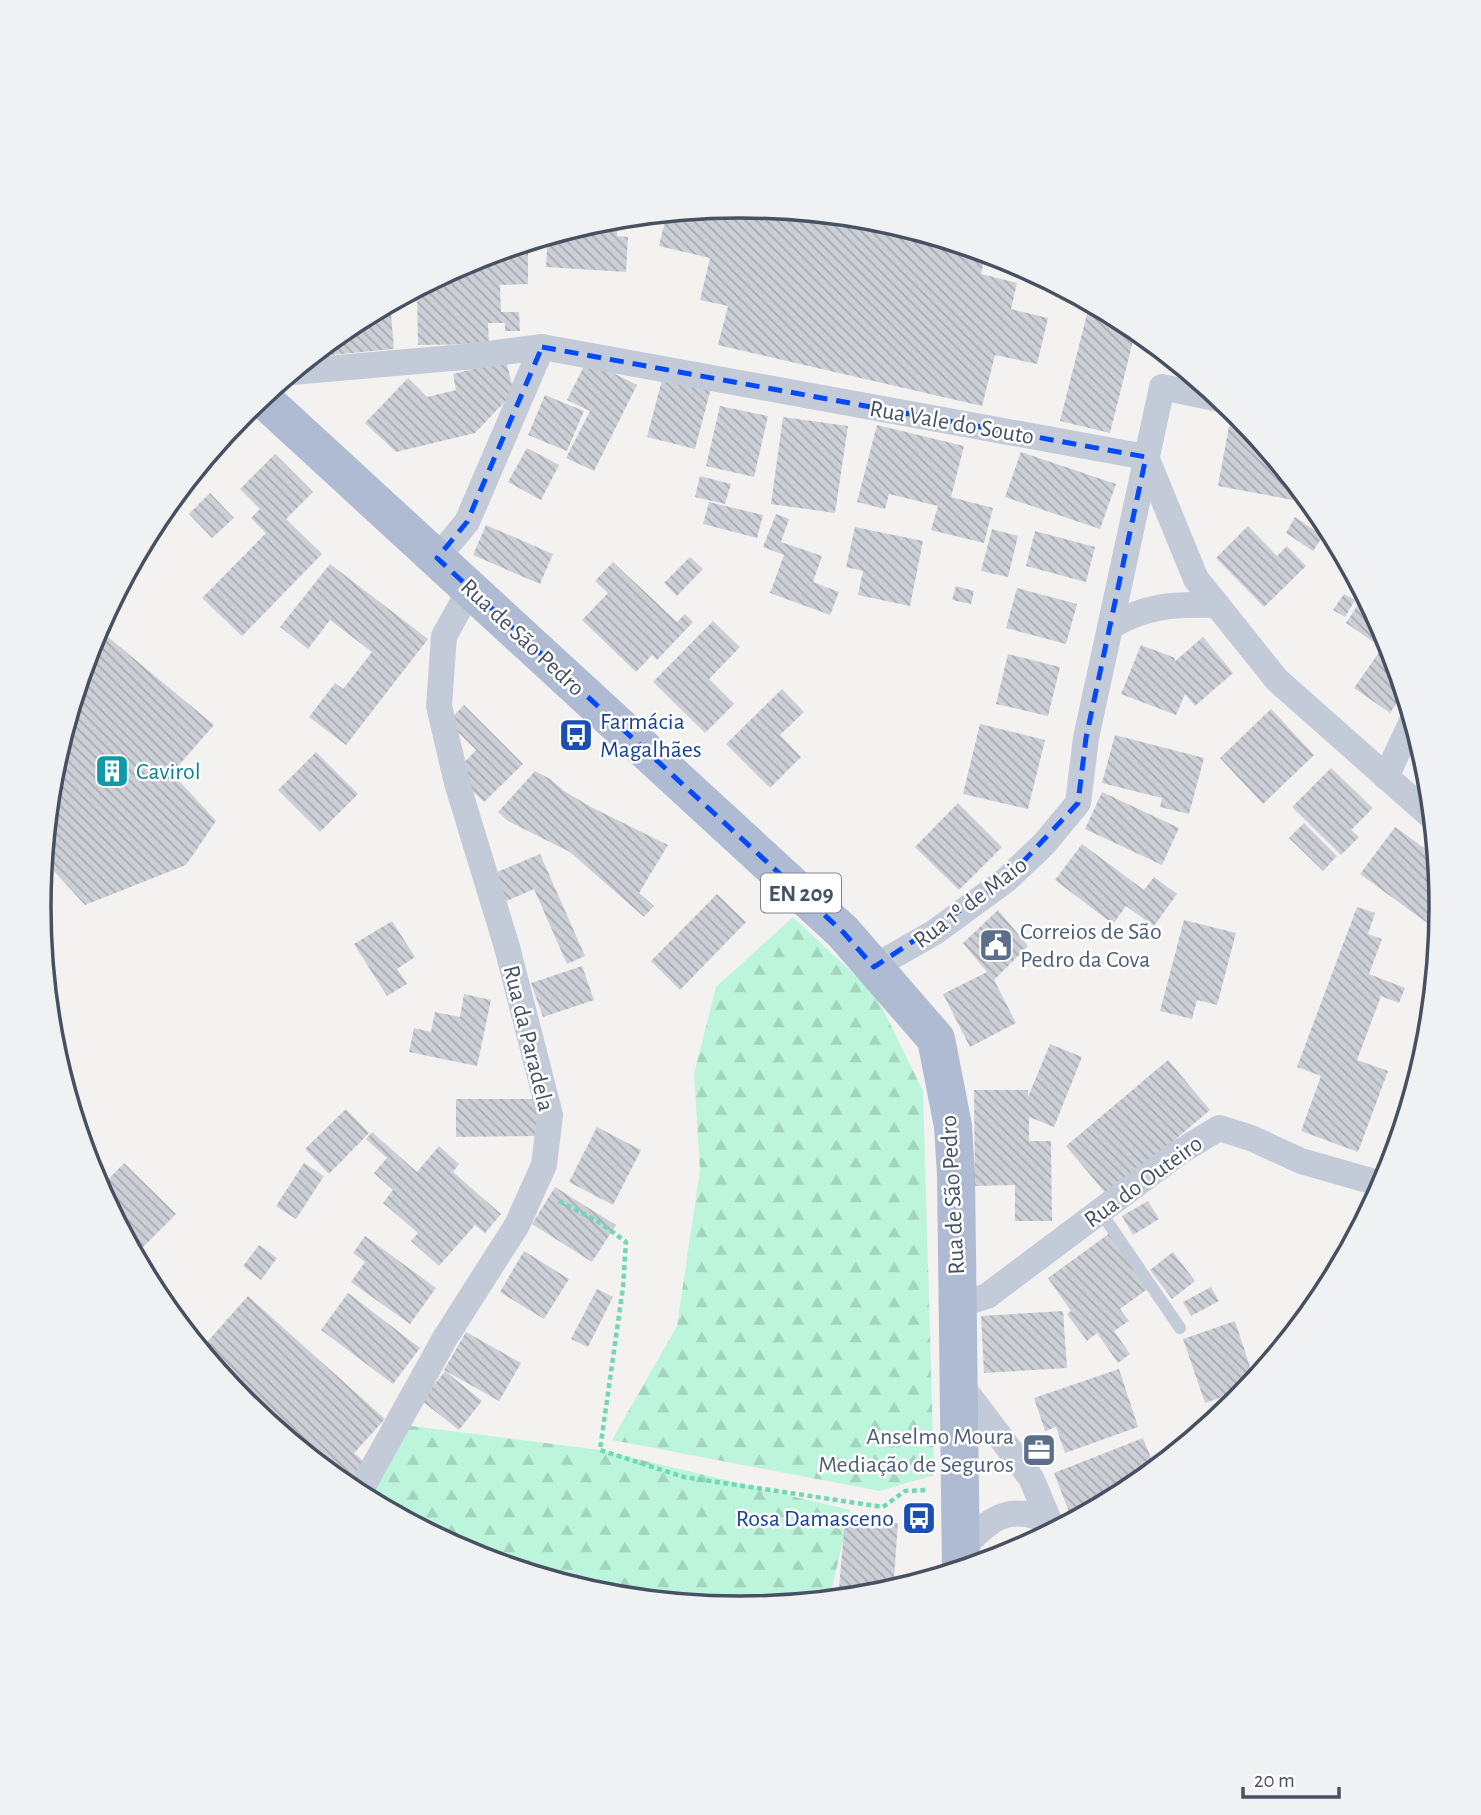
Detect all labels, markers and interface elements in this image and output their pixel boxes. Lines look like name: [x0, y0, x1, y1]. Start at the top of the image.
street label: Rua Vale do Souto: [868, 397, 1036, 449]
street label: Rua de São Pedro: [456, 574, 589, 701]
place label: Farmácia Magalhães: [600, 710, 702, 762]
bus stop icon: Farmácia Magalhães: [557, 716, 595, 754]
building icon: Cavirol: [93, 752, 131, 790]
place label: Cavirol: [136, 760, 201, 784]
street label: Rua 1º de Maio: [909, 852, 1032, 953]
road number: EN 209: [761, 874, 841, 912]
place label: Correios de São Pedro da Cova: [1020, 920, 1162, 972]
public building icon: Correios de São Pedro da Cova: [977, 926, 1015, 964]
street label: Rua da Paradela: [498, 963, 558, 1114]
street label: Rua de São Pedro: [937, 1115, 969, 1275]
street label: Rua do Outeiro: [1080, 1131, 1207, 1233]
place label: Anselmo Moura Mediação de Seguros: [818, 1425, 1014, 1477]
office icon: Anselmo Moura Mediação de Seguros: [1020, 1431, 1058, 1469]
bus stop icon: Rosa Damasceno: [900, 1499, 938, 1537]
place label: Rosa Damasceno: [736, 1507, 894, 1531]
scale bar: [1243, 1756, 1339, 1800]
text: 20 m: [1254, 1770, 1295, 1791]

